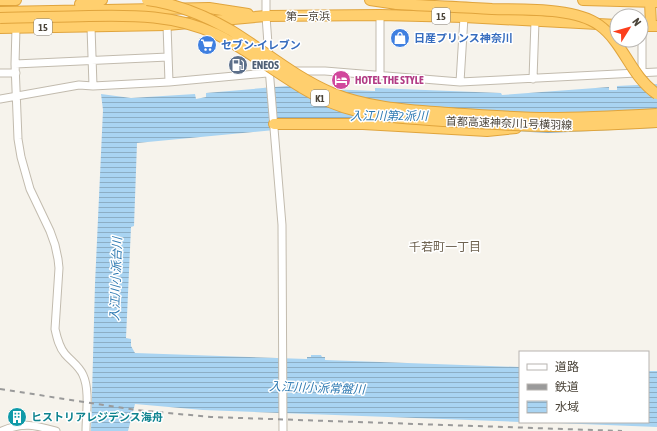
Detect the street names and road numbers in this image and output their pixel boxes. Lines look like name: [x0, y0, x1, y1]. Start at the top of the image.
road number: 15: [432, 8, 450, 24]
street label: 第一京浜: [286, 10, 330, 22]
road number: 15: [34, 19, 52, 35]
road number: K1: [311, 90, 329, 106]
street label: 首都高速神奈川1号横羽線: [446, 115, 572, 131]

